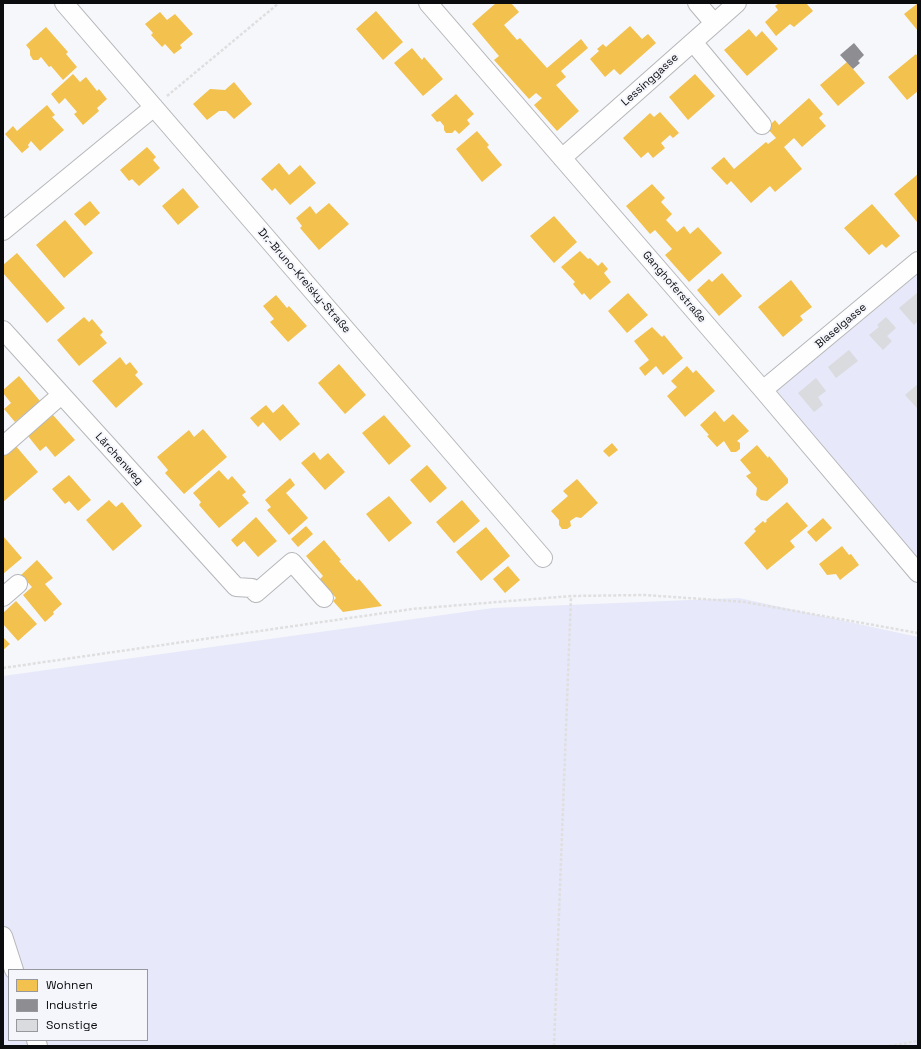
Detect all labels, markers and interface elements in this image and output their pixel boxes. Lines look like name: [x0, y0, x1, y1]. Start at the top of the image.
street label: Lessinggasse: [619, 51, 681, 109]
street label: Dr.-Bruno-Kreisky-Straße: [255, 226, 353, 336]
street label: Ganghoferstraße: [639, 249, 709, 325]
street label: Blaselgasse: [813, 301, 869, 351]
street label: Lärchenweg: [92, 430, 146, 488]
legend: [8, 969, 148, 1041]
text: Wohnen: [46, 977, 93, 993]
text: Industrie: [46, 997, 98, 1013]
text: Sonstige: [46, 1017, 98, 1033]

